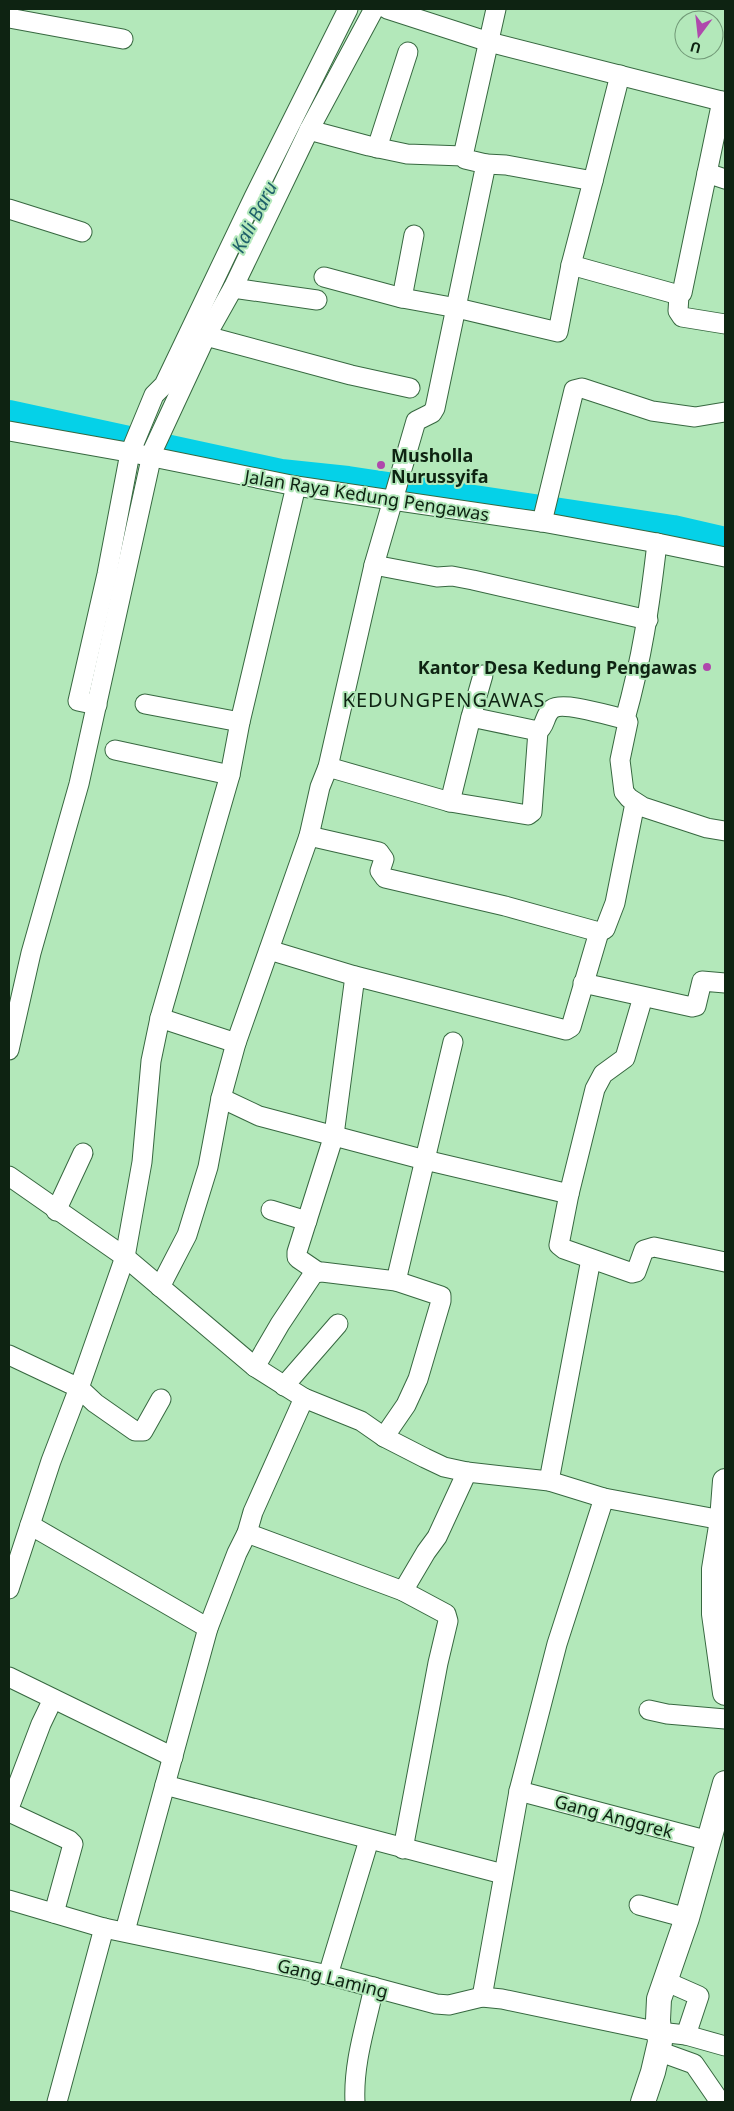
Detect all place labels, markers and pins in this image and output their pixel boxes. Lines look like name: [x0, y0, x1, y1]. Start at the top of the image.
place label: Musholla Nurussyifa: [391, 443, 489, 488]
marker: Musholla Nurussyifa: [375, 459, 387, 471]
place label: Kantor Desa Kedung Pengawas: [418, 655, 697, 679]
marker: Kantor Desa Kedung Pengawas: [701, 661, 713, 673]

